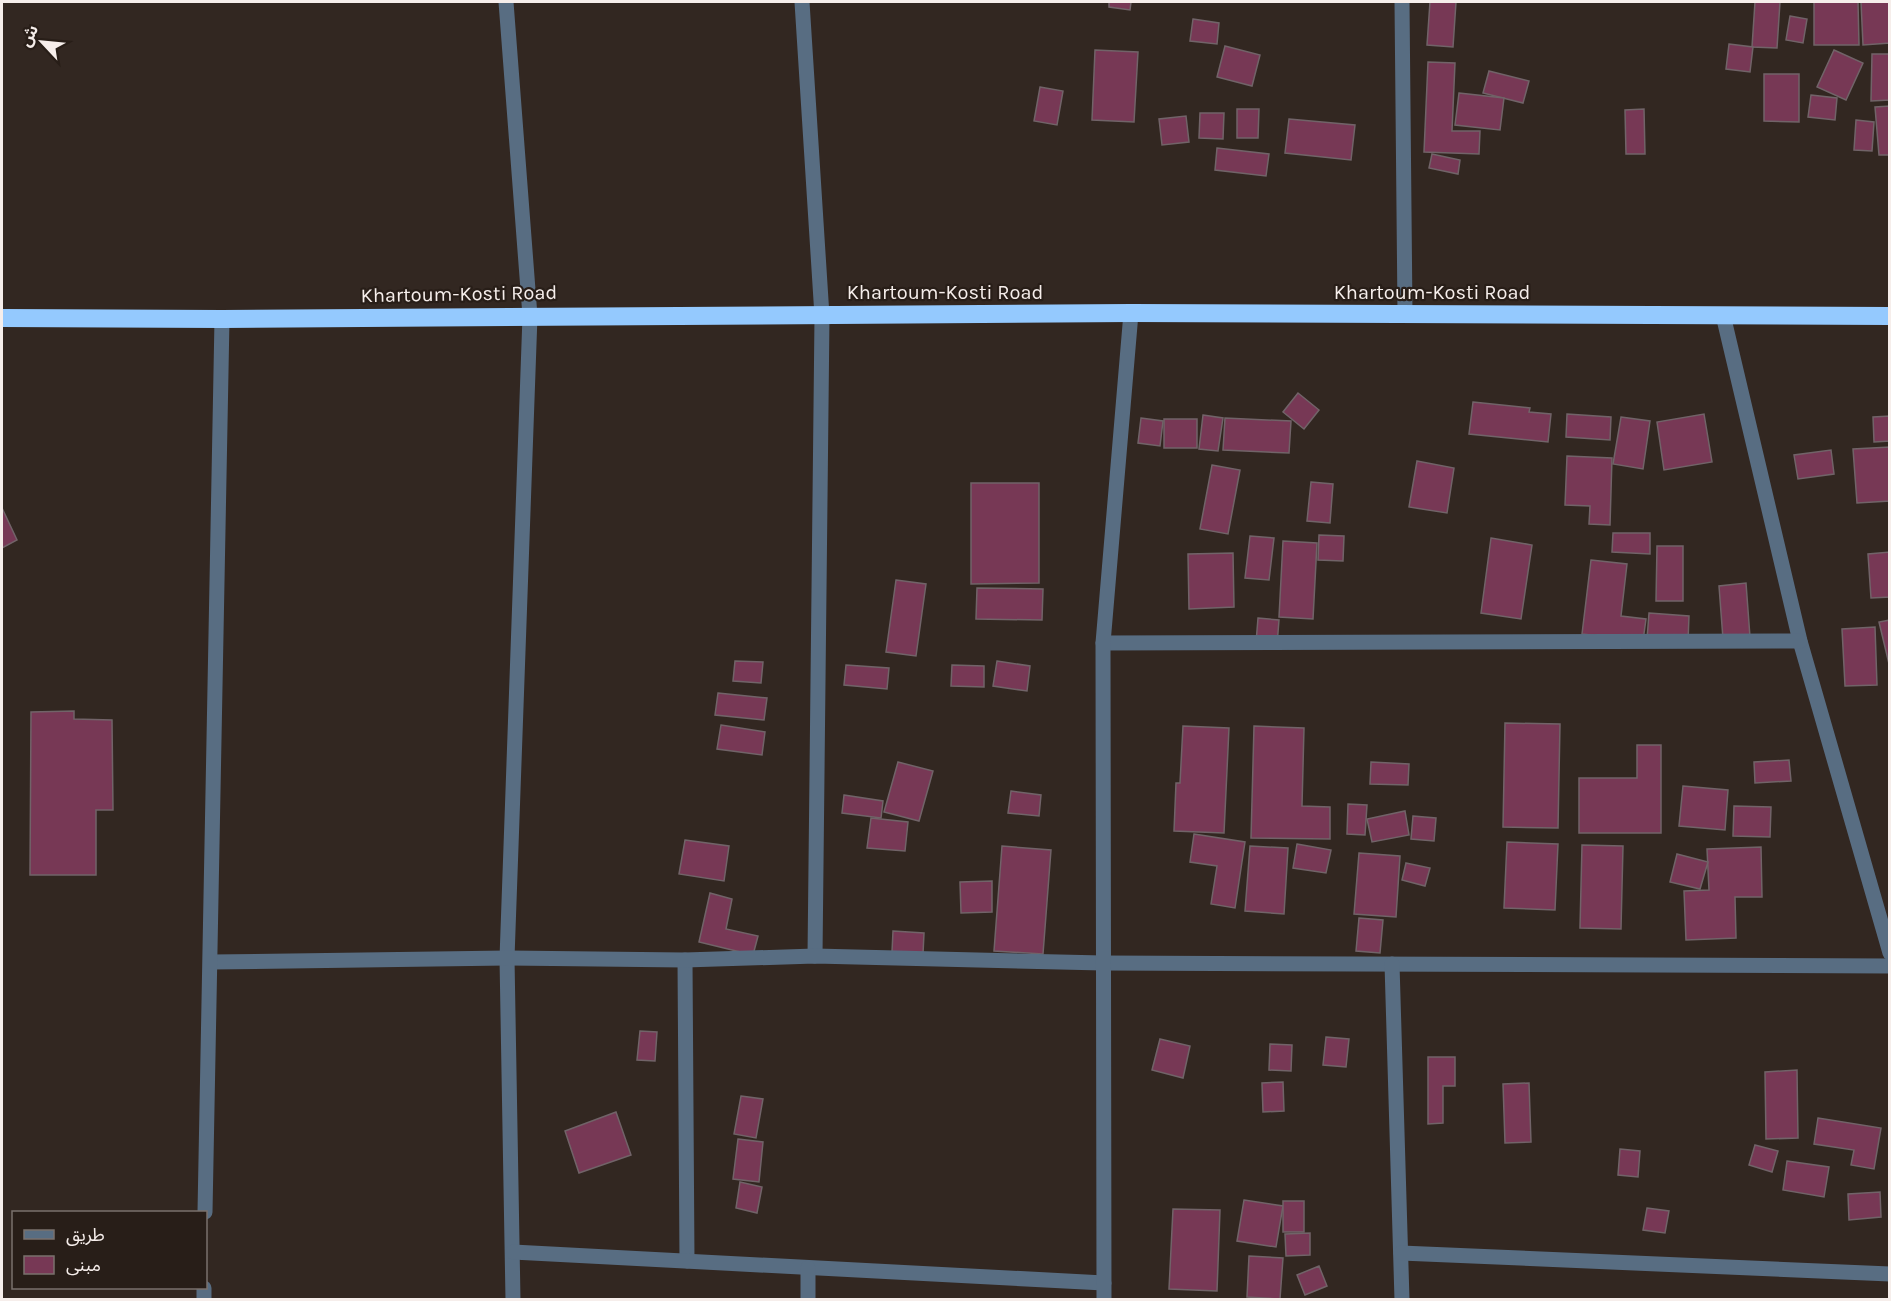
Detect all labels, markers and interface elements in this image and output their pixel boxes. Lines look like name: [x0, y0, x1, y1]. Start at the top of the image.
north arrow: [12, 12, 72, 72]
text: ش: [16, 22, 42, 50]
street label: Khartoum-Kosti Road: [361, 281, 557, 307]
street label: Khartoum-Kosti Road: [847, 281, 1043, 304]
street label: Khartoum-Kosti Road: [1334, 281, 1530, 304]
legend: [12, 1211, 207, 1289]
text: طريق: [66, 1224, 105, 1246]
text: مبنى: [66, 1254, 101, 1276]

